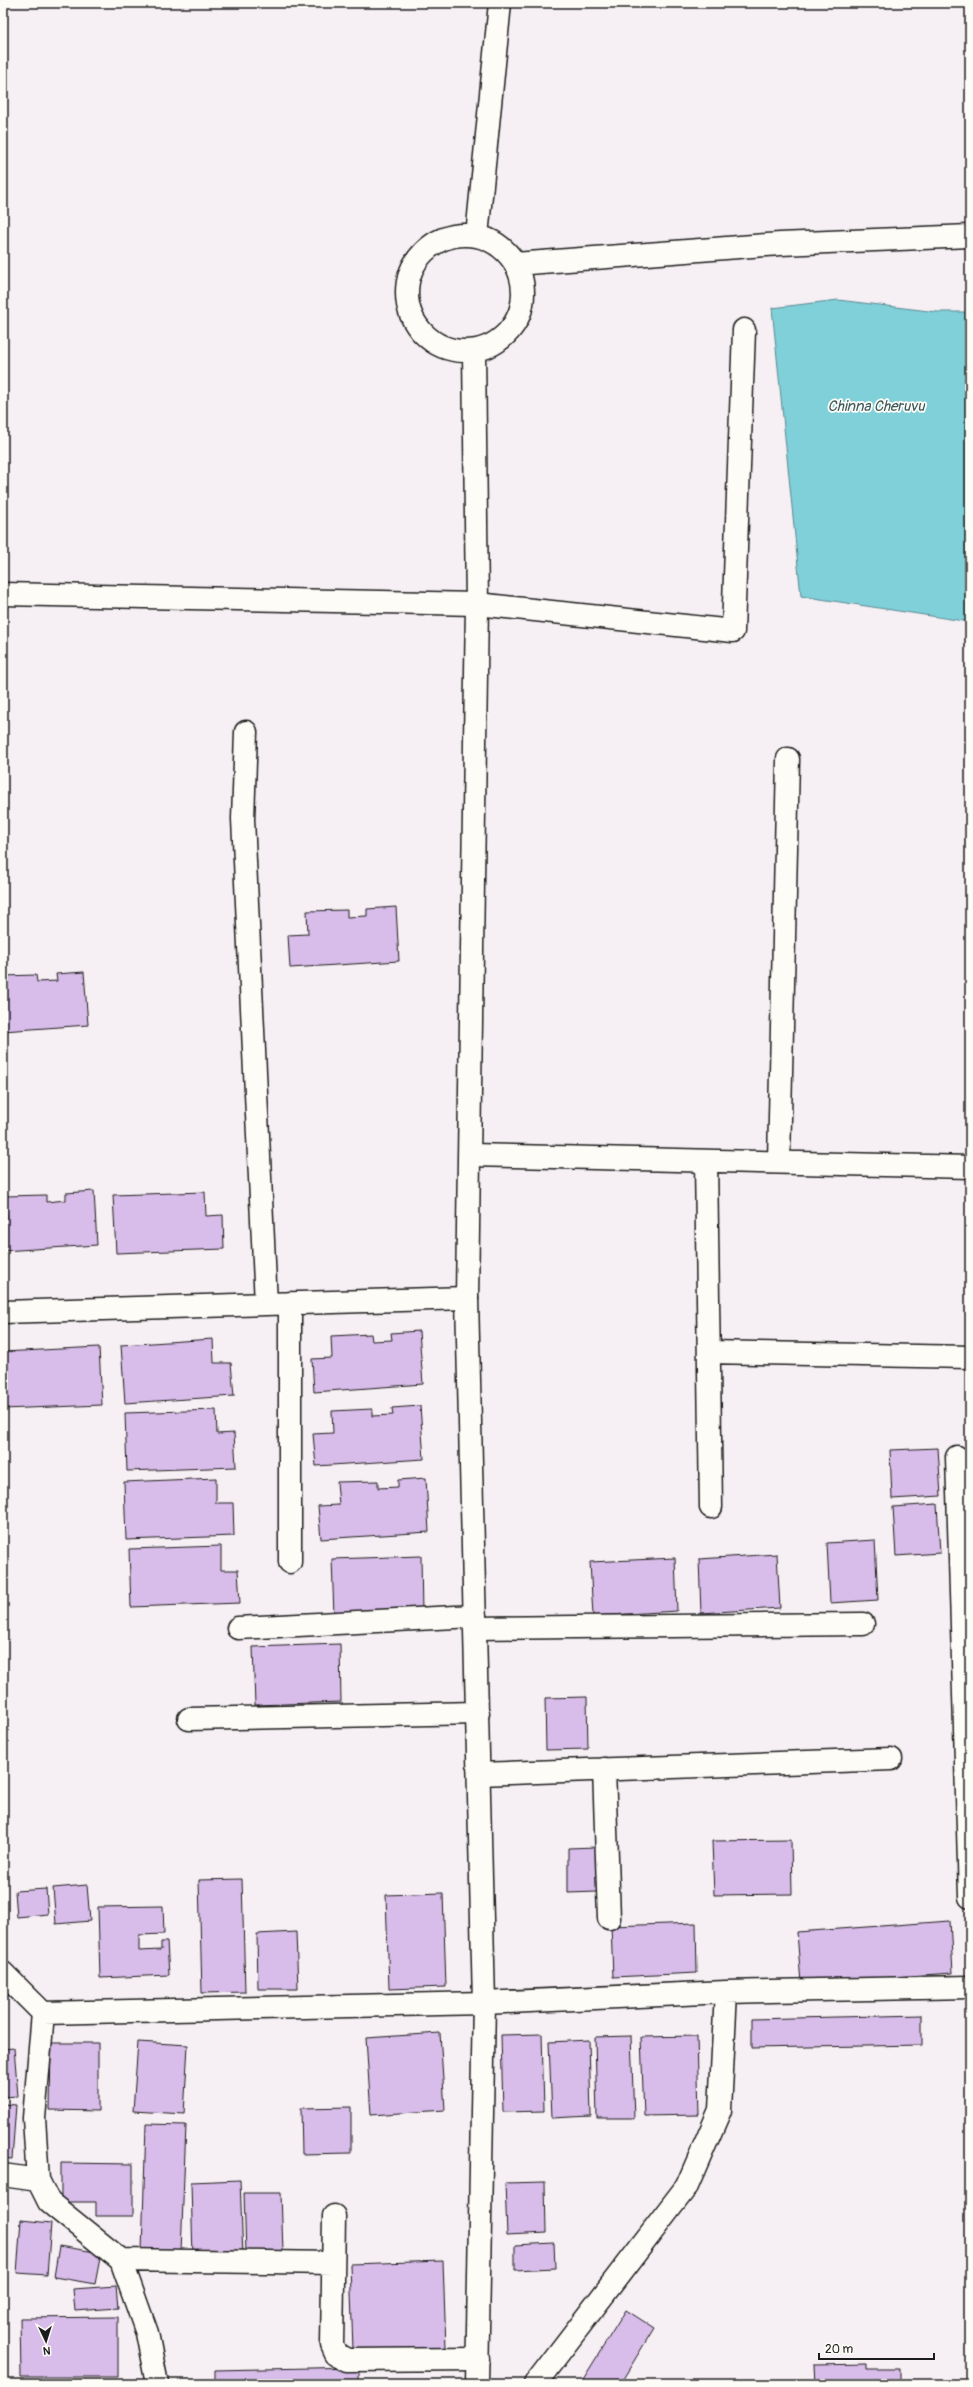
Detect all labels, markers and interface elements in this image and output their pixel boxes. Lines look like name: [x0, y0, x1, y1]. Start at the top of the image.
water label: Chinna Cheruvu: [827, 397, 926, 416]
north arrow: [26, 2321, 66, 2361]
scale bar: [819, 2335, 934, 2361]
text: 20 m: [825, 2342, 854, 2357]
text: N: [42, 2344, 51, 2357]

